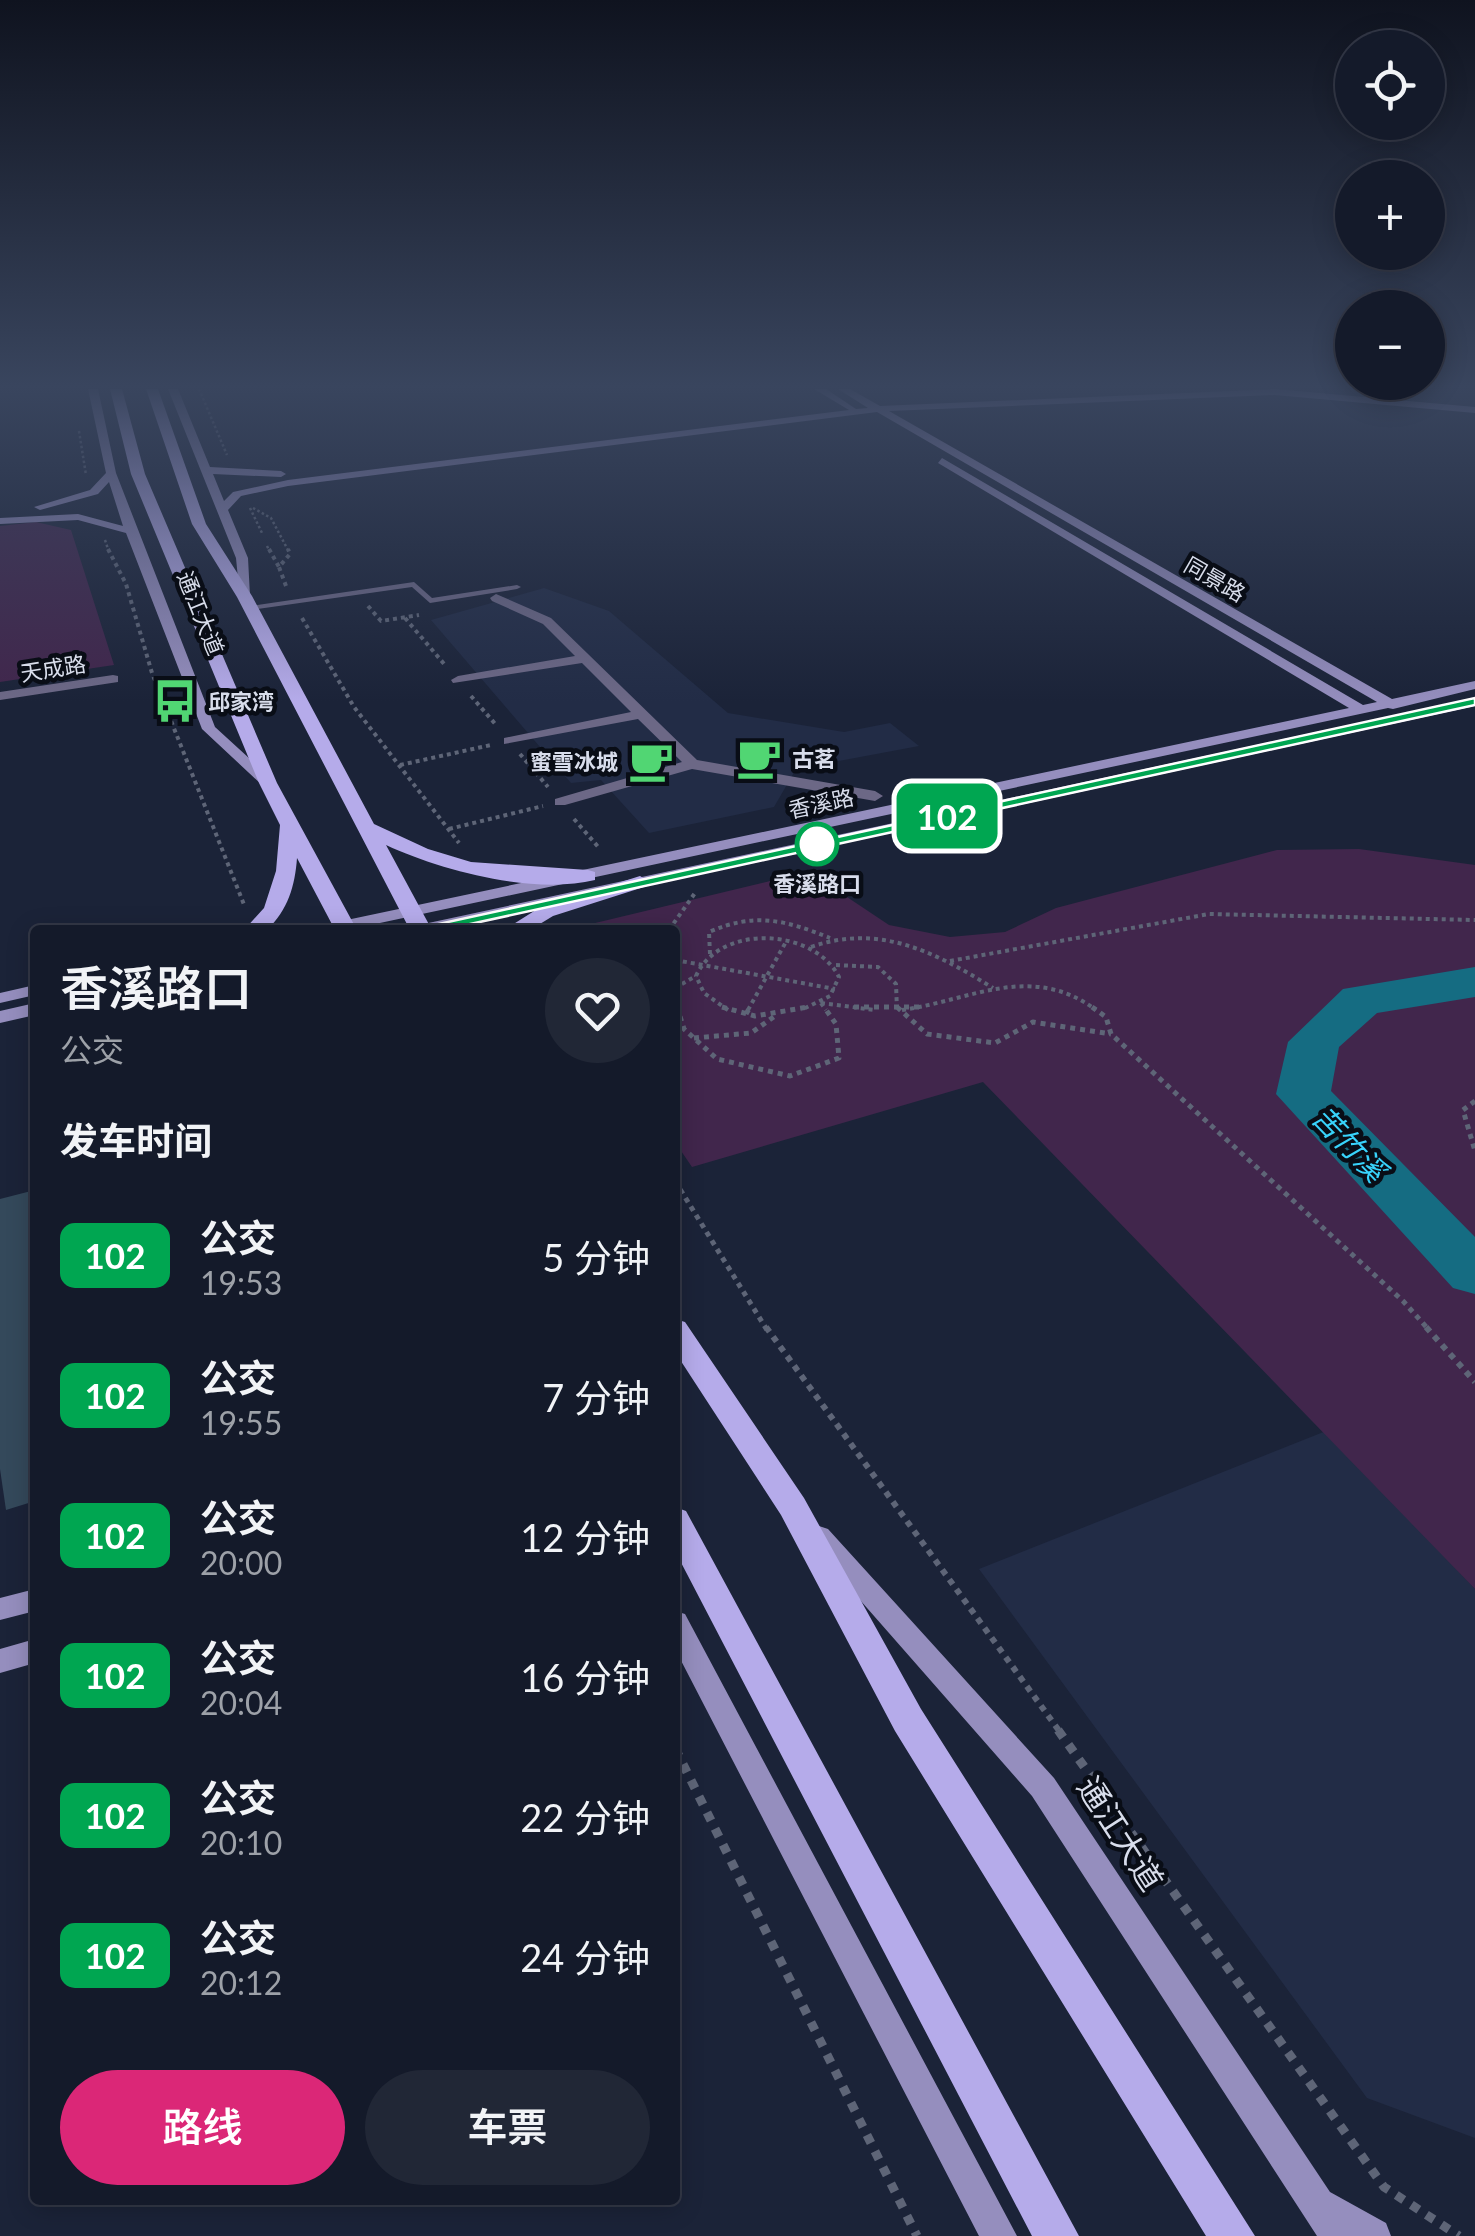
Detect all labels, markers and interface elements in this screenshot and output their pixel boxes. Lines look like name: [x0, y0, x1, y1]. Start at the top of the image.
map controls: [1335, 30, 1445, 400]
button: locate: [1335, 30, 1445, 140]
button: +: [1335, 160, 1445, 270]
button: −: [1335, 290, 1445, 400]
street label: 同景路: [1180, 551, 1250, 607]
street label: 通江大道: [172, 567, 230, 659]
street label: 天成路: [18, 650, 88, 686]
bus stop icon: 邱家湾: [151, 677, 199, 725]
place label: 邱家湾: [208, 688, 274, 715]
cafe icon: 古茗: [735, 734, 783, 782]
cafe icon: 蜜雪冰城: [627, 737, 675, 785]
place label: 古茗: [792, 745, 836, 772]
place label: 蜜雪冰城: [530, 748, 618, 775]
street label: 香溪路: [786, 783, 856, 823]
line badge: 102: [890, 784, 1004, 848]
text: 102: [917, 795, 977, 837]
marker: 香溪路口: [796, 823, 838, 865]
place label: 香溪路口: [773, 870, 861, 897]
button: heart: [545, 958, 650, 1063]
text: 香溪路口: [60, 959, 252, 1016]
text: 公交: [60, 1030, 124, 1069]
water label: 苦竹溪: [1306, 1098, 1396, 1190]
text: 发车时间: [60, 1117, 212, 1163]
text: 公交: [200, 1214, 276, 1260]
text: 102: [85, 1234, 145, 1276]
text: 5 分钟: [542, 1234, 650, 1280]
text: 19:53: [200, 1263, 282, 1302]
text: 公交: [200, 1354, 276, 1400]
text: 102: [85, 1374, 145, 1416]
text: 7 分钟: [542, 1374, 650, 1420]
text: 19:55: [200, 1403, 282, 1442]
text: 公交: [200, 1494, 276, 1540]
text: 102: [85, 1514, 145, 1556]
text: 12 分钟: [520, 1514, 650, 1560]
text: 20:00: [200, 1543, 282, 1582]
text: 公交: [200, 1634, 276, 1680]
text: 102: [85, 1654, 145, 1696]
text: 16 分钟: [520, 1654, 650, 1700]
text: 20:04: [200, 1683, 282, 1722]
street label: 通江大道: [1070, 1769, 1172, 1897]
text: 公交: [200, 1774, 276, 1820]
text: 102: [85, 1794, 145, 1836]
text: 22 分钟: [520, 1794, 650, 1840]
text: 20:10: [200, 1823, 282, 1862]
text: 公交: [200, 1914, 276, 1960]
text: 102: [85, 1934, 145, 1976]
text: 24 分钟: [520, 1934, 650, 1980]
text: 20:12: [200, 1963, 282, 2002]
button: 路线: [60, 2070, 345, 2185]
button: 车票: [365, 2070, 650, 2185]

